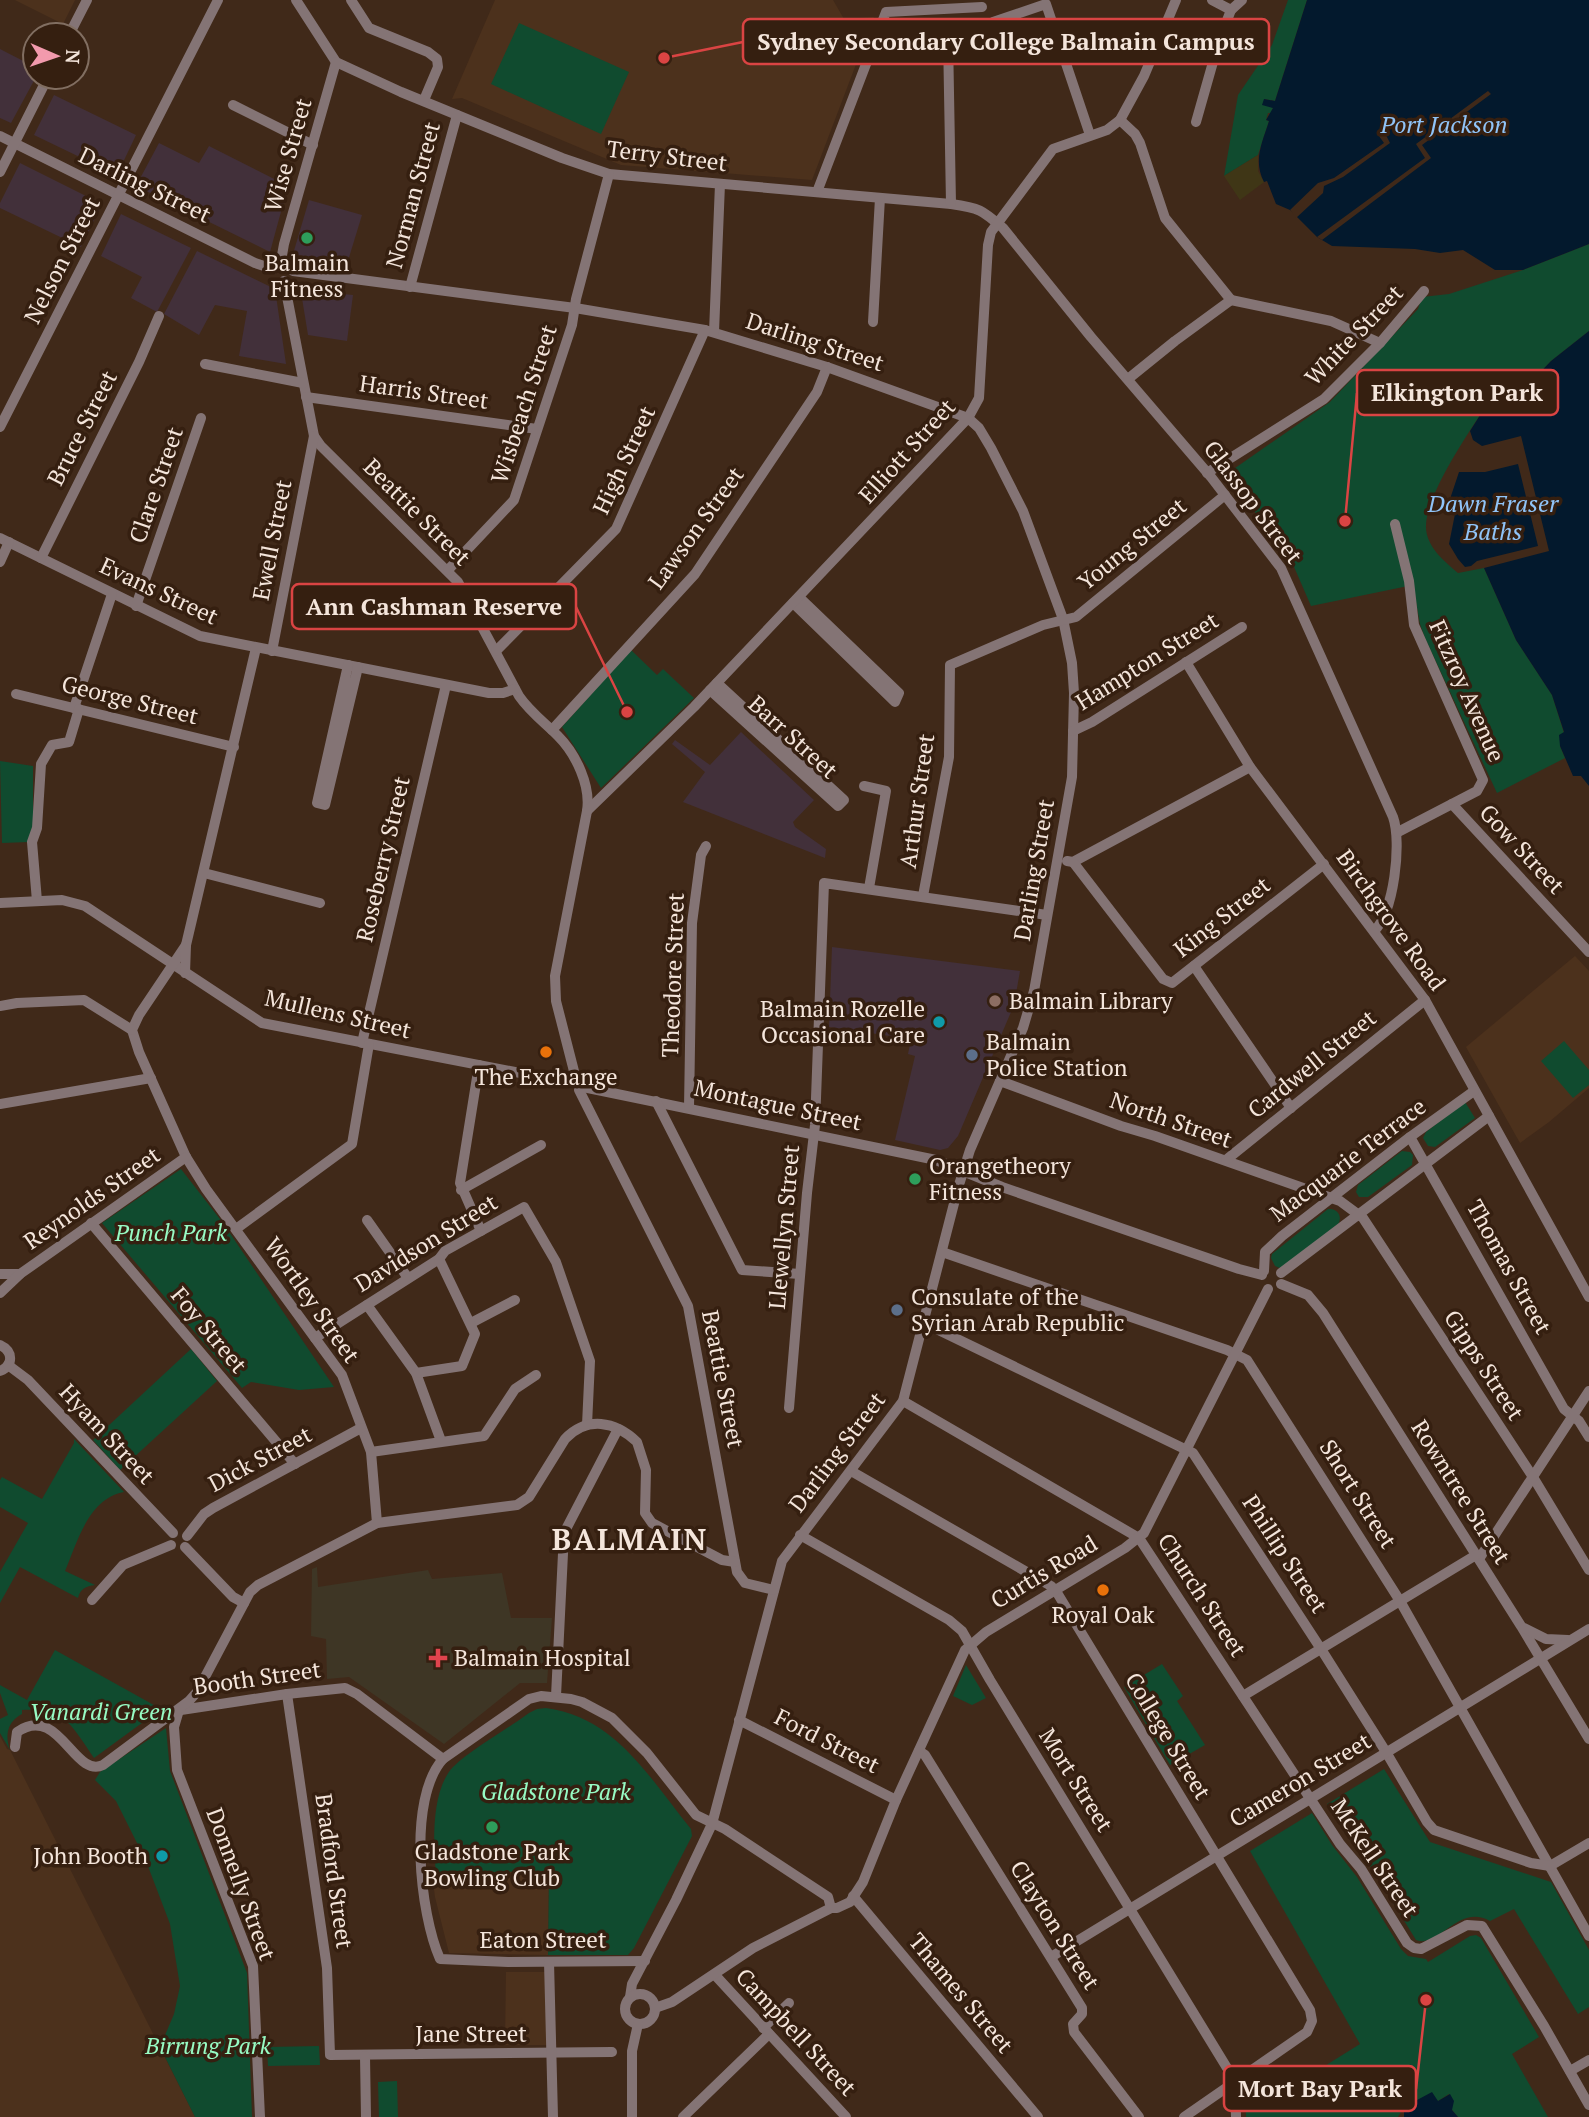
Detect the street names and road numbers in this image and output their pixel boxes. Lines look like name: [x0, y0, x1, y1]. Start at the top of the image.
street label: Wise Street: [257, 94, 319, 215]
street label: Norman Street: [378, 118, 447, 272]
street label: Terry Street: [605, 133, 729, 178]
street label: Darling Street: [74, 139, 217, 230]
street label: Nelson Street: [16, 191, 107, 329]
street label: White Street: [1298, 277, 1410, 392]
street label: Darling Street: [742, 305, 889, 379]
street label: Wisbeach Street: [483, 320, 564, 487]
street label: Bruce Street: [39, 365, 124, 491]
street label: Harris Street: [358, 367, 491, 416]
street label: Elliott Street: [851, 391, 962, 510]
street label: High Street: [585, 400, 662, 519]
street label: Clare Street: [121, 422, 190, 547]
street label: Glassop Street: [1197, 434, 1310, 570]
street label: Beattie Street: [357, 451, 478, 572]
street label: Lawson Street: [641, 460, 751, 595]
street label: Ewell Street: [245, 477, 298, 603]
street label: Young Street: [1071, 490, 1193, 597]
street label: Evans Street: [95, 550, 224, 632]
street label: Hampton Street: [1069, 604, 1224, 717]
street label: Fitzroy Avenue: [1422, 615, 1513, 767]
street label: George Street: [59, 668, 202, 732]
street label: Barr Street: [742, 688, 845, 785]
street label: Arthur Street: [892, 731, 941, 870]
street label: Roseberry Street: [348, 773, 417, 945]
street label: Darling Street: [1006, 796, 1061, 943]
street label: Gow Street: [1473, 797, 1572, 901]
street label: Birchgrove Road: [1330, 843, 1453, 997]
street label: King Street: [1167, 869, 1277, 964]
street label: Theodore Street: [654, 892, 691, 1058]
street label: Mullens Street: [262, 982, 415, 1045]
street label: Cardwell Street: [1241, 1002, 1383, 1125]
street label: Montague Street: [692, 1072, 865, 1137]
street label: North Street: [1106, 1084, 1237, 1155]
street label: Macquarie Terrace: [1263, 1091, 1432, 1228]
street label: Reynolds Street: [17, 1139, 167, 1256]
street label: Llewellyn Street: [761, 1143, 806, 1311]
street label: Davidson Street: [349, 1186, 503, 1299]
street label: Thomas Street: [1460, 1194, 1559, 1340]
street label: Wortley Street: [258, 1231, 367, 1369]
street label: Foy Street: [164, 1280, 255, 1380]
street label: Gipps Street: [1437, 1304, 1532, 1426]
street label: Beattie Street: [695, 1307, 752, 1451]
street label: Hyam Street: [53, 1377, 162, 1491]
street label: Darling Street: [781, 1385, 892, 1518]
street label: Rowntree Street: [1405, 1414, 1518, 1570]
street label: Dick Street: [203, 1418, 317, 1499]
street label: Short Street: [1313, 1433, 1404, 1554]
street label: Phillip Street: [1236, 1489, 1335, 1619]
street label: Curtis Road: [985, 1527, 1103, 1616]
street label: Church Street: [1151, 1527, 1254, 1663]
street label: Booth Street: [191, 1653, 323, 1702]
street label: College Street: [1118, 1666, 1219, 1805]
street label: Ford Street: [770, 1701, 885, 1780]
street label: Mort Street: [1032, 1722, 1121, 1838]
street label: Cameron Street: [1223, 1725, 1377, 1834]
street label: Bradford Street: [308, 1791, 361, 1951]
street label: McKell Street: [1324, 1792, 1427, 1923]
street label: Donnelly Street: [199, 1803, 284, 1965]
street label: Clayton Street: [1003, 1854, 1108, 1996]
street label: Eaton Street: [480, 1924, 607, 1955]
street label: Thames Street: [902, 1926, 1021, 2060]
street label: Campbell Street: [729, 1961, 864, 2103]
street label: Jane Street: [415, 2018, 527, 2049]

